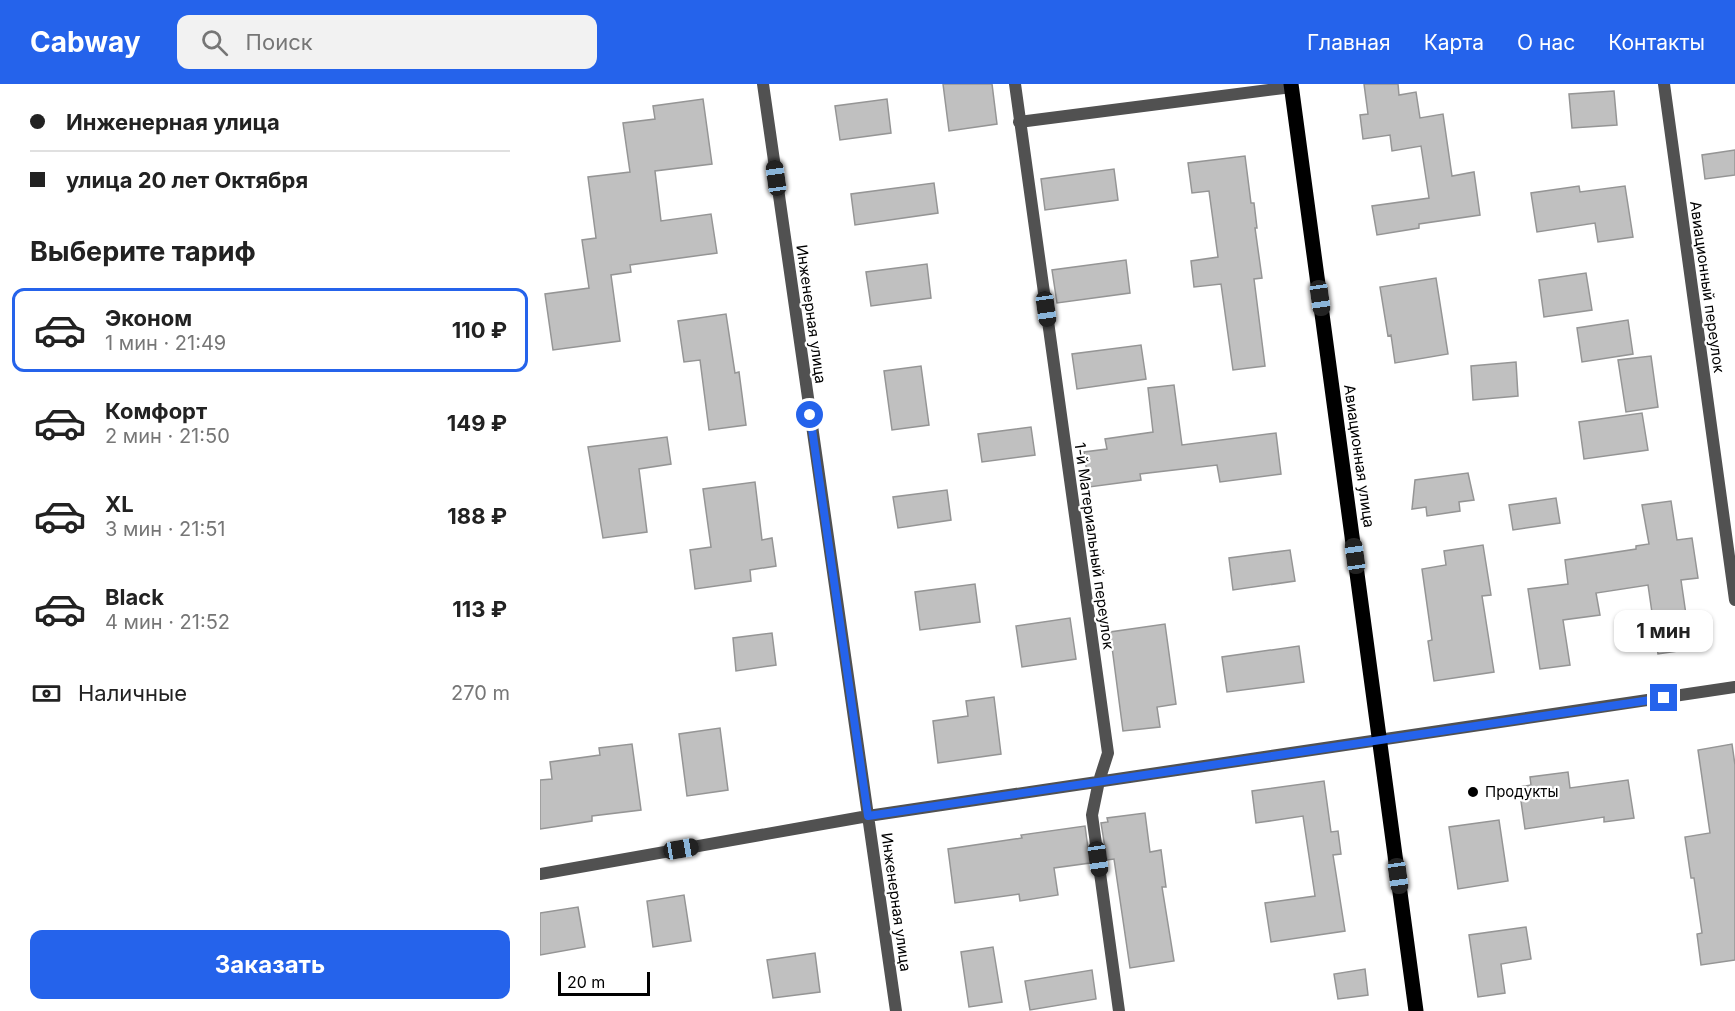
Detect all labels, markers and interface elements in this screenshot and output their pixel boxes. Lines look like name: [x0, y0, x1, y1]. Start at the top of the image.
search box: [177, 15, 597, 69]
text: Cabway: [30, 25, 141, 59]
icon: search: [198, 26, 231, 59]
text: Поиск: [246, 29, 313, 55]
text: Главная: [1307, 30, 1391, 55]
text: Карта: [1424, 30, 1484, 55]
text: О нас: [1517, 30, 1575, 55]
text: Контакты: [1608, 30, 1705, 55]
text: Инженерная улица: [66, 109, 280, 135]
car: [765, 159, 787, 197]
text: улица 20 лет Октября: [66, 167, 308, 193]
street label: Авиационный переулок: [1686, 200, 1729, 374]
text: Выберите тариф: [30, 235, 256, 268]
street label: Инженерная улица: [792, 243, 831, 385]
car: [1309, 279, 1331, 317]
car: [1035, 290, 1057, 328]
icon: car: [33, 303, 87, 357]
text: Эконом: [105, 305, 192, 331]
text: 110 ₽: [452, 317, 507, 343]
text: 1 мин · 21:49: [105, 331, 226, 355]
street label: Авиационная улица: [1340, 383, 1379, 529]
icon: car: [33, 396, 87, 450]
text: Комфорт: [105, 398, 207, 424]
route start: [796, 401, 823, 428]
text: 149 ₽: [447, 410, 507, 436]
text: 2 мин · 21:50: [105, 424, 230, 448]
street label: 1-й Материальный переулок: [1071, 441, 1118, 651]
icon: car: [33, 489, 87, 543]
text: XL: [105, 491, 134, 517]
text: 188 ₽: [447, 503, 507, 529]
text: 3 мин · 21:51: [105, 517, 225, 541]
car: [1344, 537, 1366, 575]
icon: car: [33, 582, 87, 636]
text: Black: [105, 584, 164, 610]
text: 113 ₽: [452, 596, 507, 622]
text: 4 мин · 21:52: [105, 610, 230, 634]
callout: 1 мин: [1614, 611, 1714, 653]
text: 1 мин: [1636, 619, 1691, 643]
icon: cash: [30, 677, 63, 710]
text: Наличные: [78, 680, 187, 706]
text: 270 m: [451, 681, 510, 705]
route end: [1650, 684, 1677, 711]
place label: Продукты: [1485, 782, 1559, 801]
marker: Продукты: [1466, 785, 1480, 799]
street label: Инженерная улица: [877, 831, 916, 973]
car: [662, 837, 700, 861]
car: [1087, 840, 1109, 878]
car: [1387, 857, 1409, 895]
button: Заказать: [30, 930, 510, 999]
scale bar: [558, 969, 650, 996]
text: 20 m: [567, 972, 605, 992]

